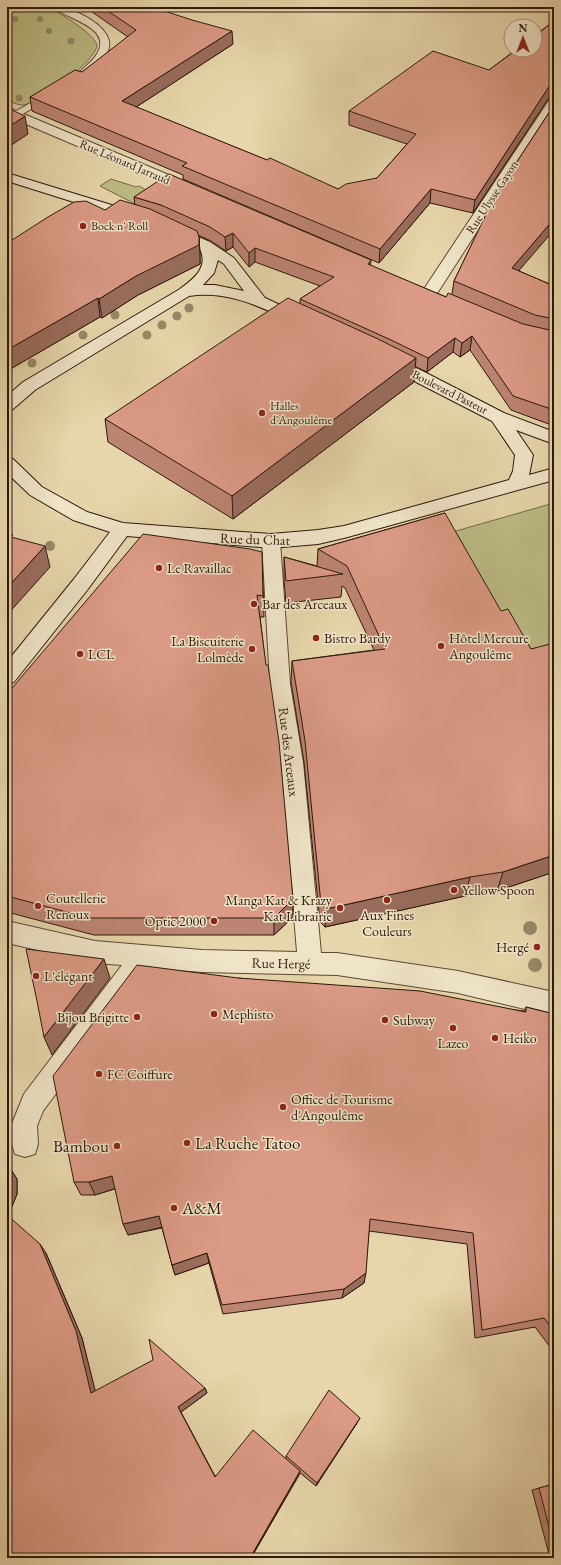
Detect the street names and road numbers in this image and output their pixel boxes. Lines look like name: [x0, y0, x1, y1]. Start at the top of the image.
street label: Rue Léonard Jarraud: [77, 136, 174, 189]
street label: Rue Ulysse Gayon: [462, 157, 522, 237]
street label: Boulevard Pasteur: [410, 366, 490, 418]
street label: Rue du Chat: [220, 529, 291, 549]
street label: Rue des Arceaux: [275, 706, 303, 798]
street label: Rue Hergé: [252, 953, 311, 973]

